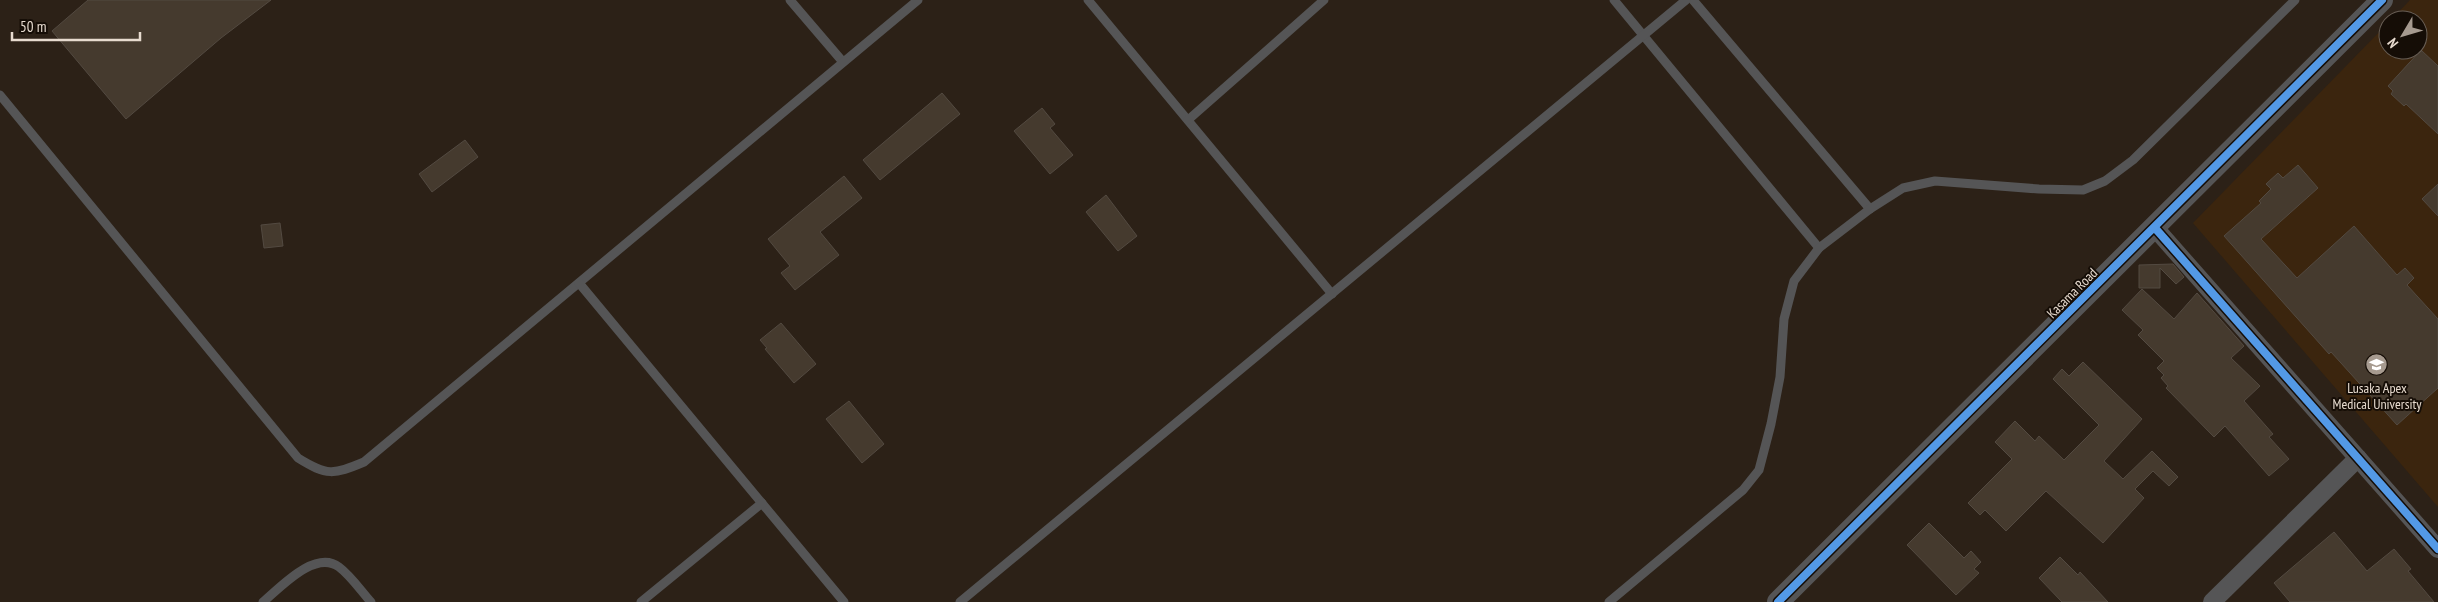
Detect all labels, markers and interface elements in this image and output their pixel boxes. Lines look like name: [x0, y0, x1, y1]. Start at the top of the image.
scale bar: [12, 10, 140, 42]
north arrow: [2378, 10, 2428, 60]
text: 50 m: [20, 17, 46, 36]
text: N: [2383, 34, 2402, 52]
street label: Kasama Road: [2043, 264, 2101, 322]
school or university icon: Lusaka Apex Medical University: [2365, 353, 2389, 377]
place label: Lusaka Apex Medical University: [2333, 379, 2422, 413]

